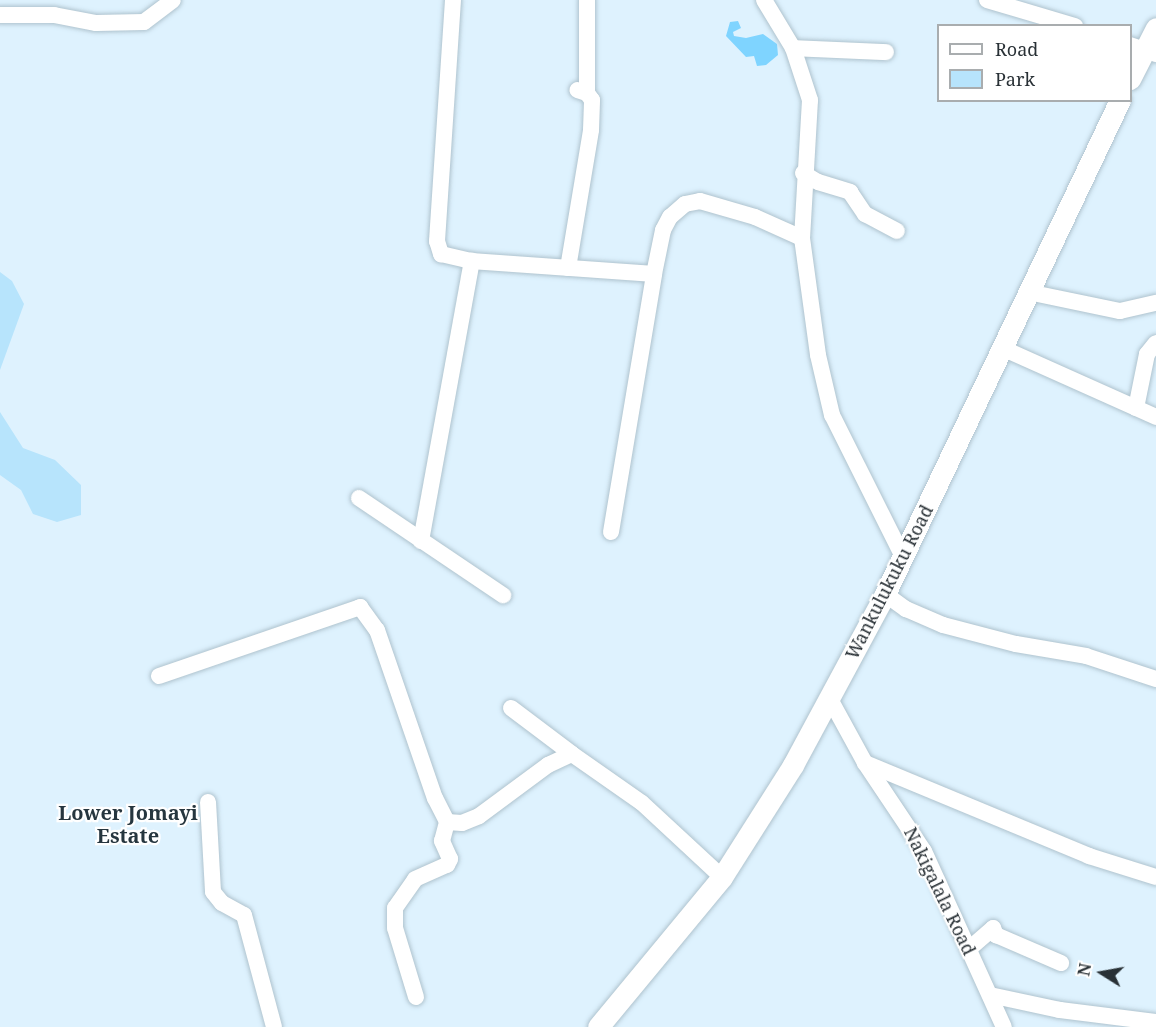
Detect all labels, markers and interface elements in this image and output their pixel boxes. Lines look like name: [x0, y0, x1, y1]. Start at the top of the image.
legend: [937, 24, 1132, 102]
text: Road: [995, 37, 1038, 61]
text: Park: [995, 67, 1035, 91]
street label: Wankulukuku Road: [841, 501, 937, 663]
district label: Lower Jomayi Estate: [58, 801, 198, 848]
street label: Nakigalala Road: [900, 824, 980, 958]
north arrow: [1072, 943, 1132, 1003]
text: N: [1072, 961, 1096, 978]

